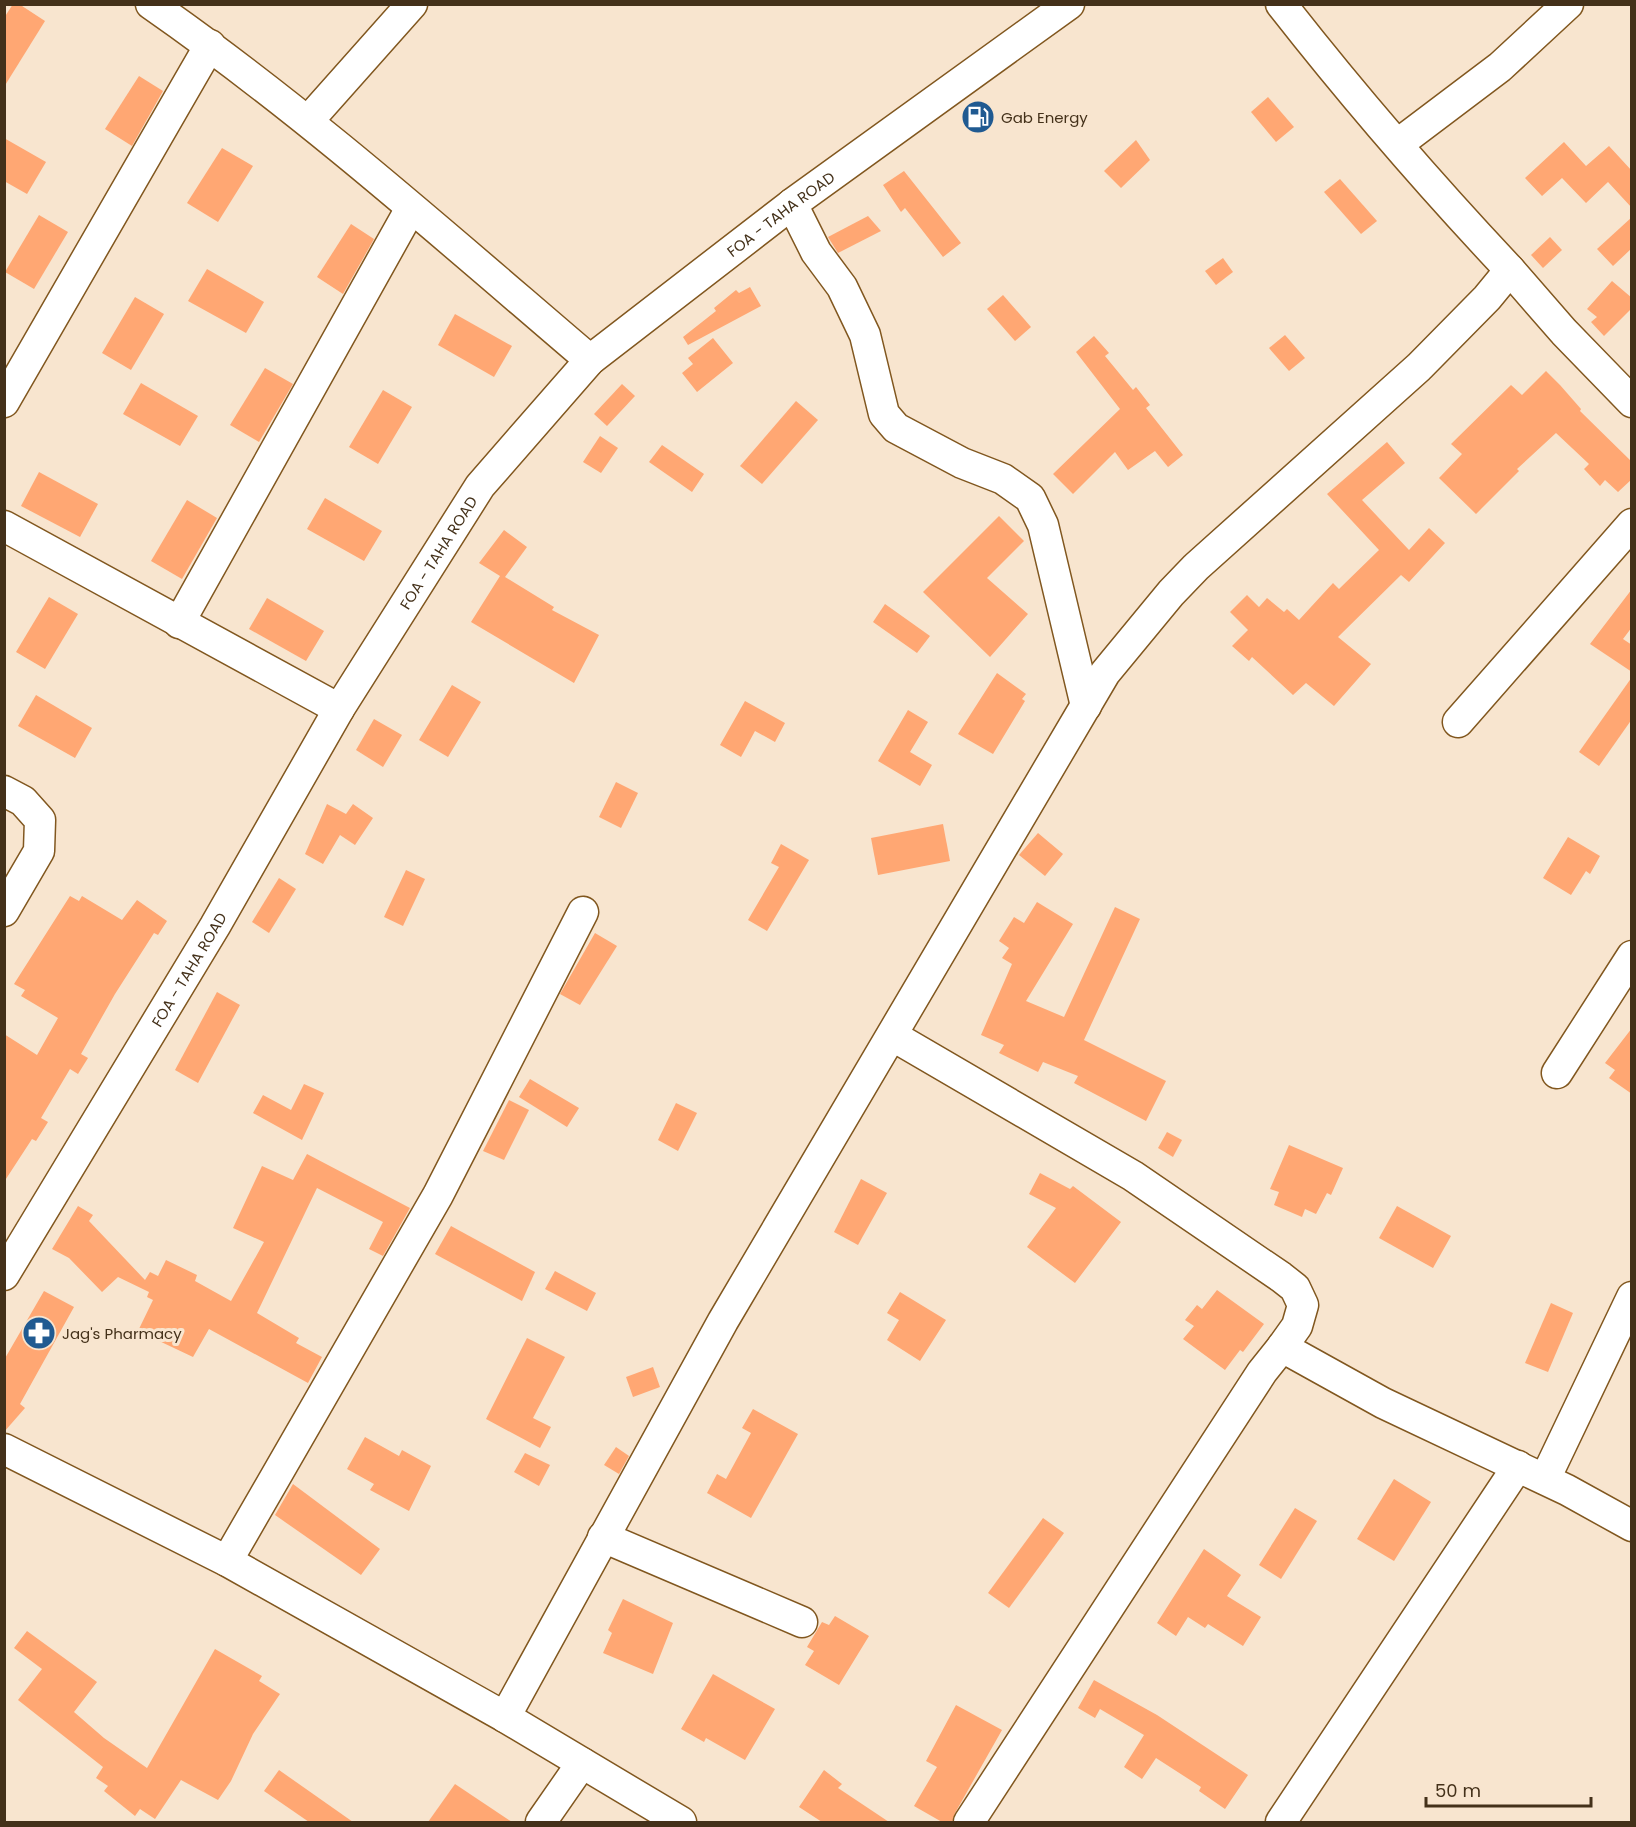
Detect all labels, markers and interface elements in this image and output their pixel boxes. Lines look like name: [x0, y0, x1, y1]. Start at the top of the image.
fuel station icon: Gab Energy: [960, 99, 996, 135]
place label: Gab Energy: [1001, 107, 1088, 128]
street label: FOA - TAHA ROAD: [722, 166, 839, 261]
street label: FOA - TAHA ROAD: [394, 492, 482, 613]
street label: FOA - TAHA ROAD: [146, 908, 231, 1031]
pharmacy icon: Jag's Pharmacy: [21, 1315, 57, 1351]
place label: Jag's Pharmacy: [62, 1323, 182, 1344]
scale bar: [1426, 1770, 1591, 1808]
text: 50 m: [1435, 1778, 1481, 1803]

